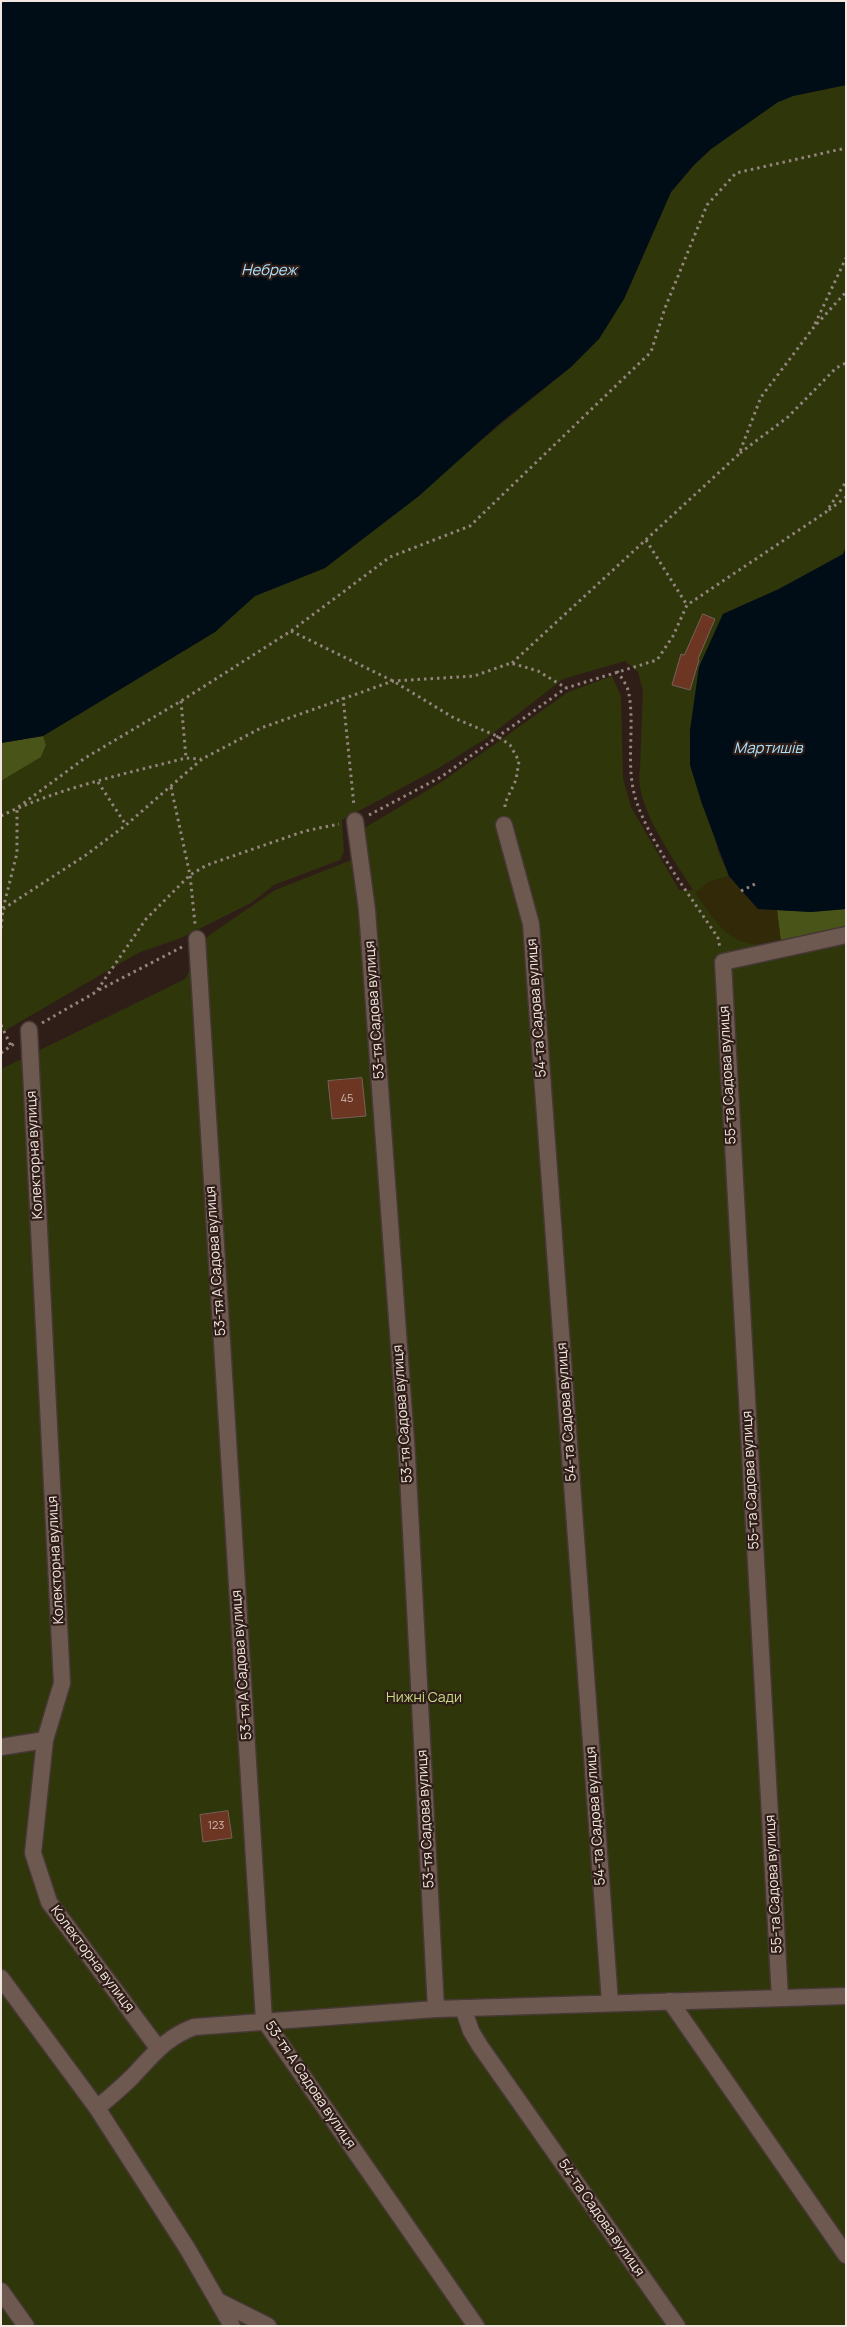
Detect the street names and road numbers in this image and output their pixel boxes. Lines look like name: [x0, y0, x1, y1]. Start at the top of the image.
street label: 54-та Садова вулиця: [524, 938, 550, 1078]
street label: 53-тя Садова вулиця: [362, 940, 388, 1080]
street label: 55-та Садова вулиця: [716, 1005, 740, 1145]
street label: Колекторна вулиця: [23, 1090, 47, 1220]
street label: 53-тя А Садова вулиця: [202, 1185, 230, 1337]
street label: 54-та Садова вулиця: [554, 1342, 580, 1482]
street label: 53-тя Садова вулиця: [390, 1344, 416, 1484]
street label: 55-та Садова вулиця: [739, 1410, 763, 1550]
street label: Колекторна вулиця: [44, 1495, 68, 1625]
street label: 53-тя А Садова вулиця: [228, 1589, 256, 1741]
street label: 54-та Садова вулиця: [583, 1746, 609, 1886]
street label: 53-тя Садова вулиця: [414, 1749, 438, 1889]
street label: 55-та Садова вулиця: [762, 1814, 786, 1954]
street label: Колекторна вулиця: [47, 1903, 137, 2015]
street label: 53-тя А Садова вулиця: [261, 2018, 359, 2152]
street label: 54-та Садова вулиця: [554, 2156, 648, 2280]

